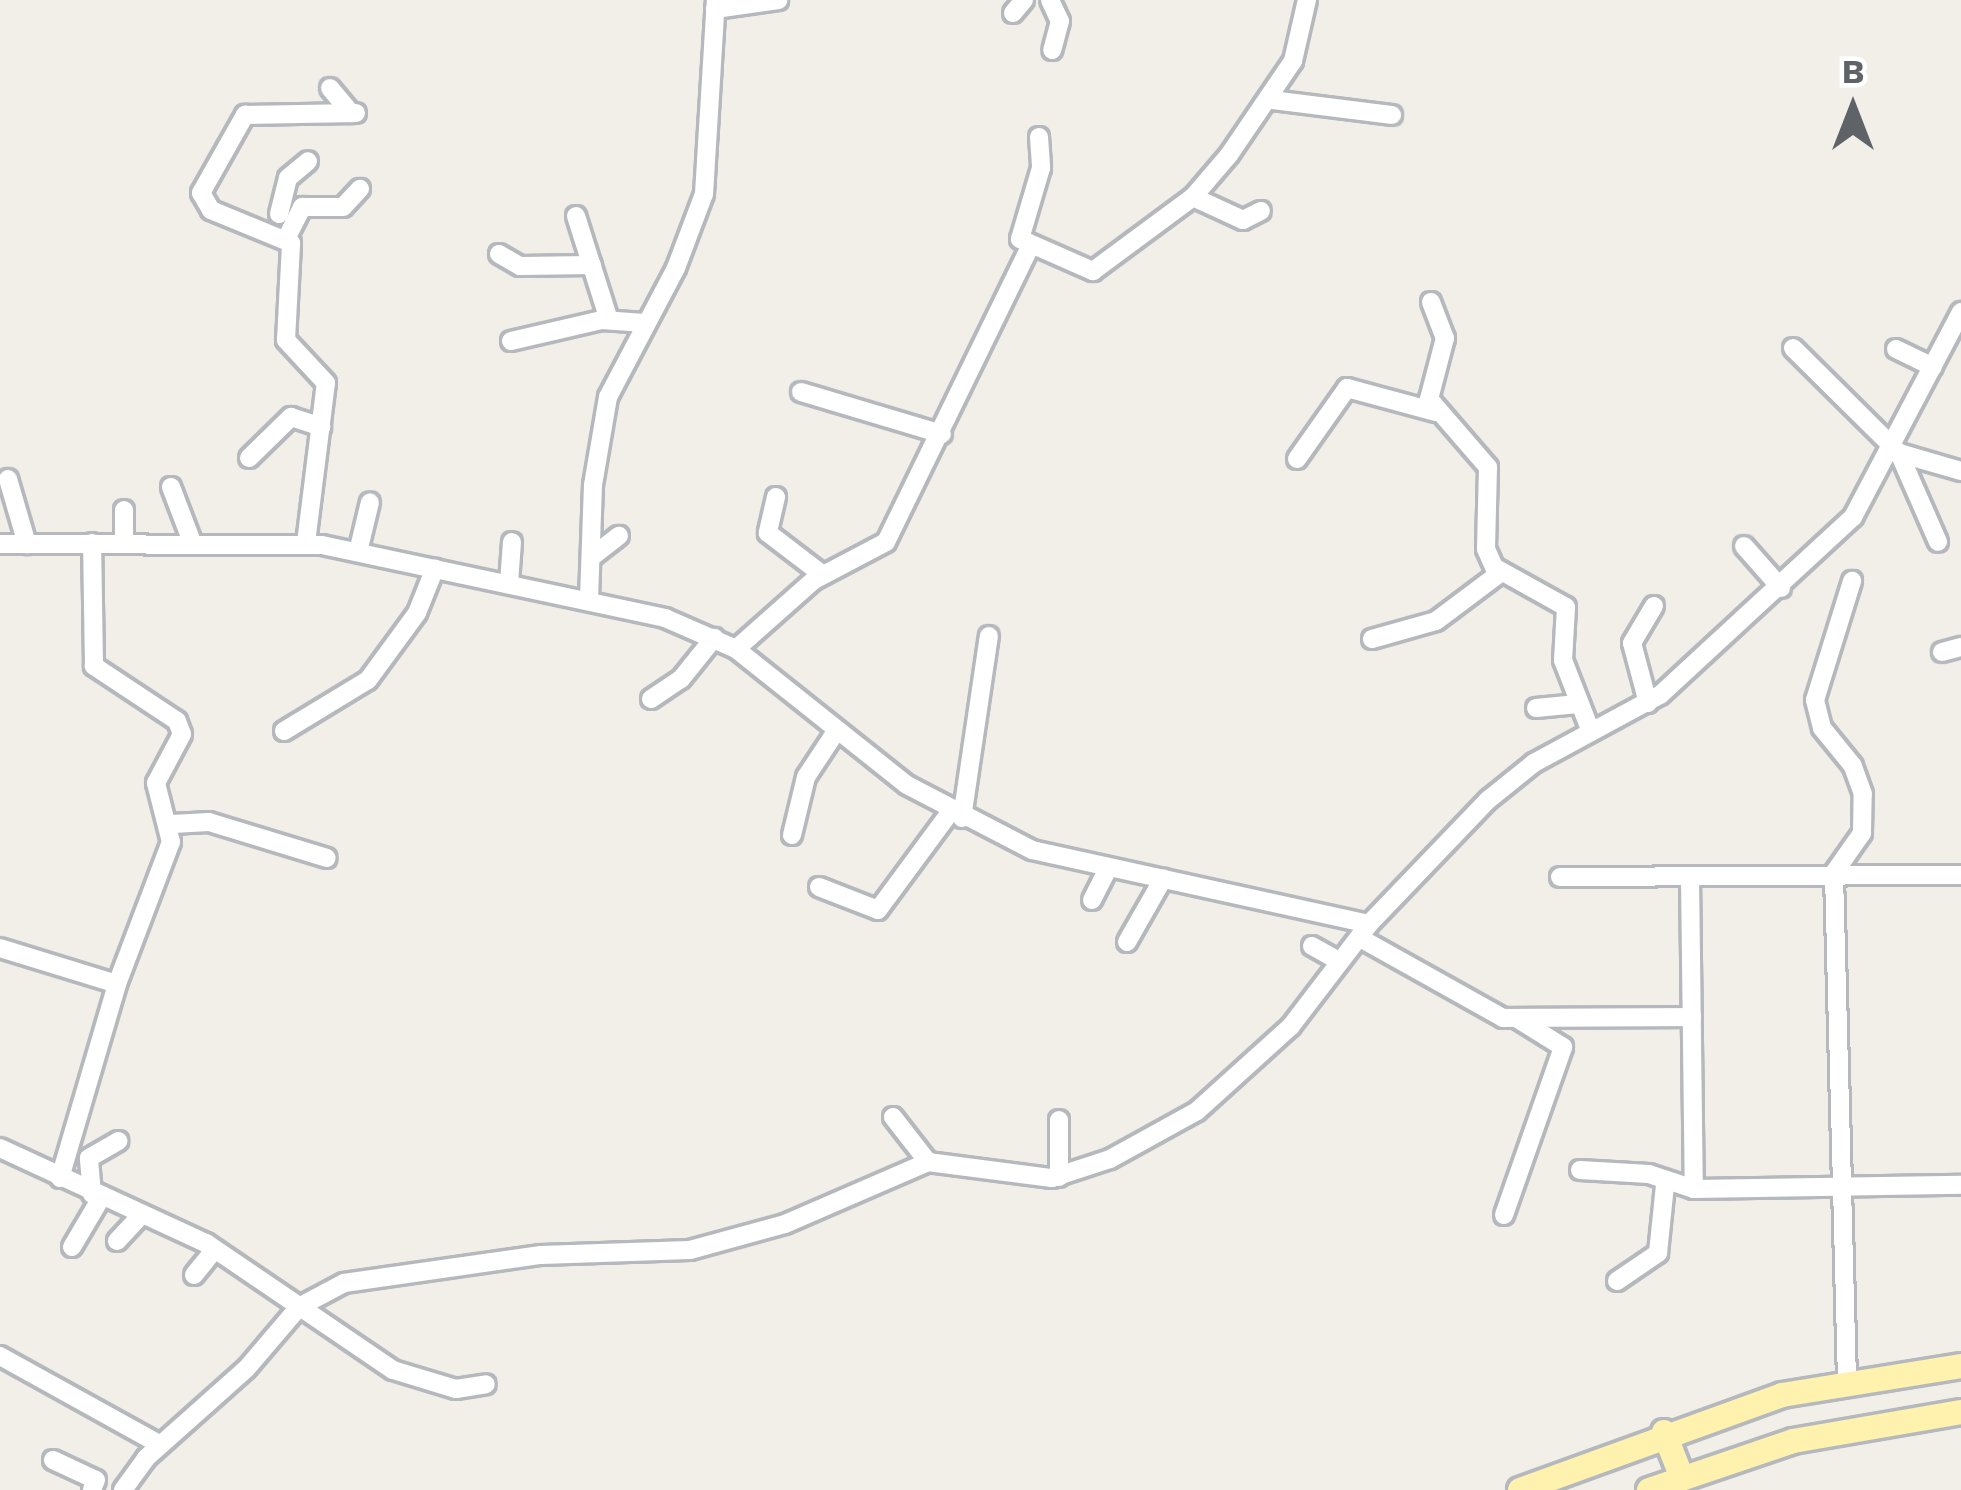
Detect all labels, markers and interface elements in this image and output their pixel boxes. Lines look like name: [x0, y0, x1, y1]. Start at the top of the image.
north arrow: [1793, 48, 1913, 168]
text: B: [1842, 52, 1864, 91]

